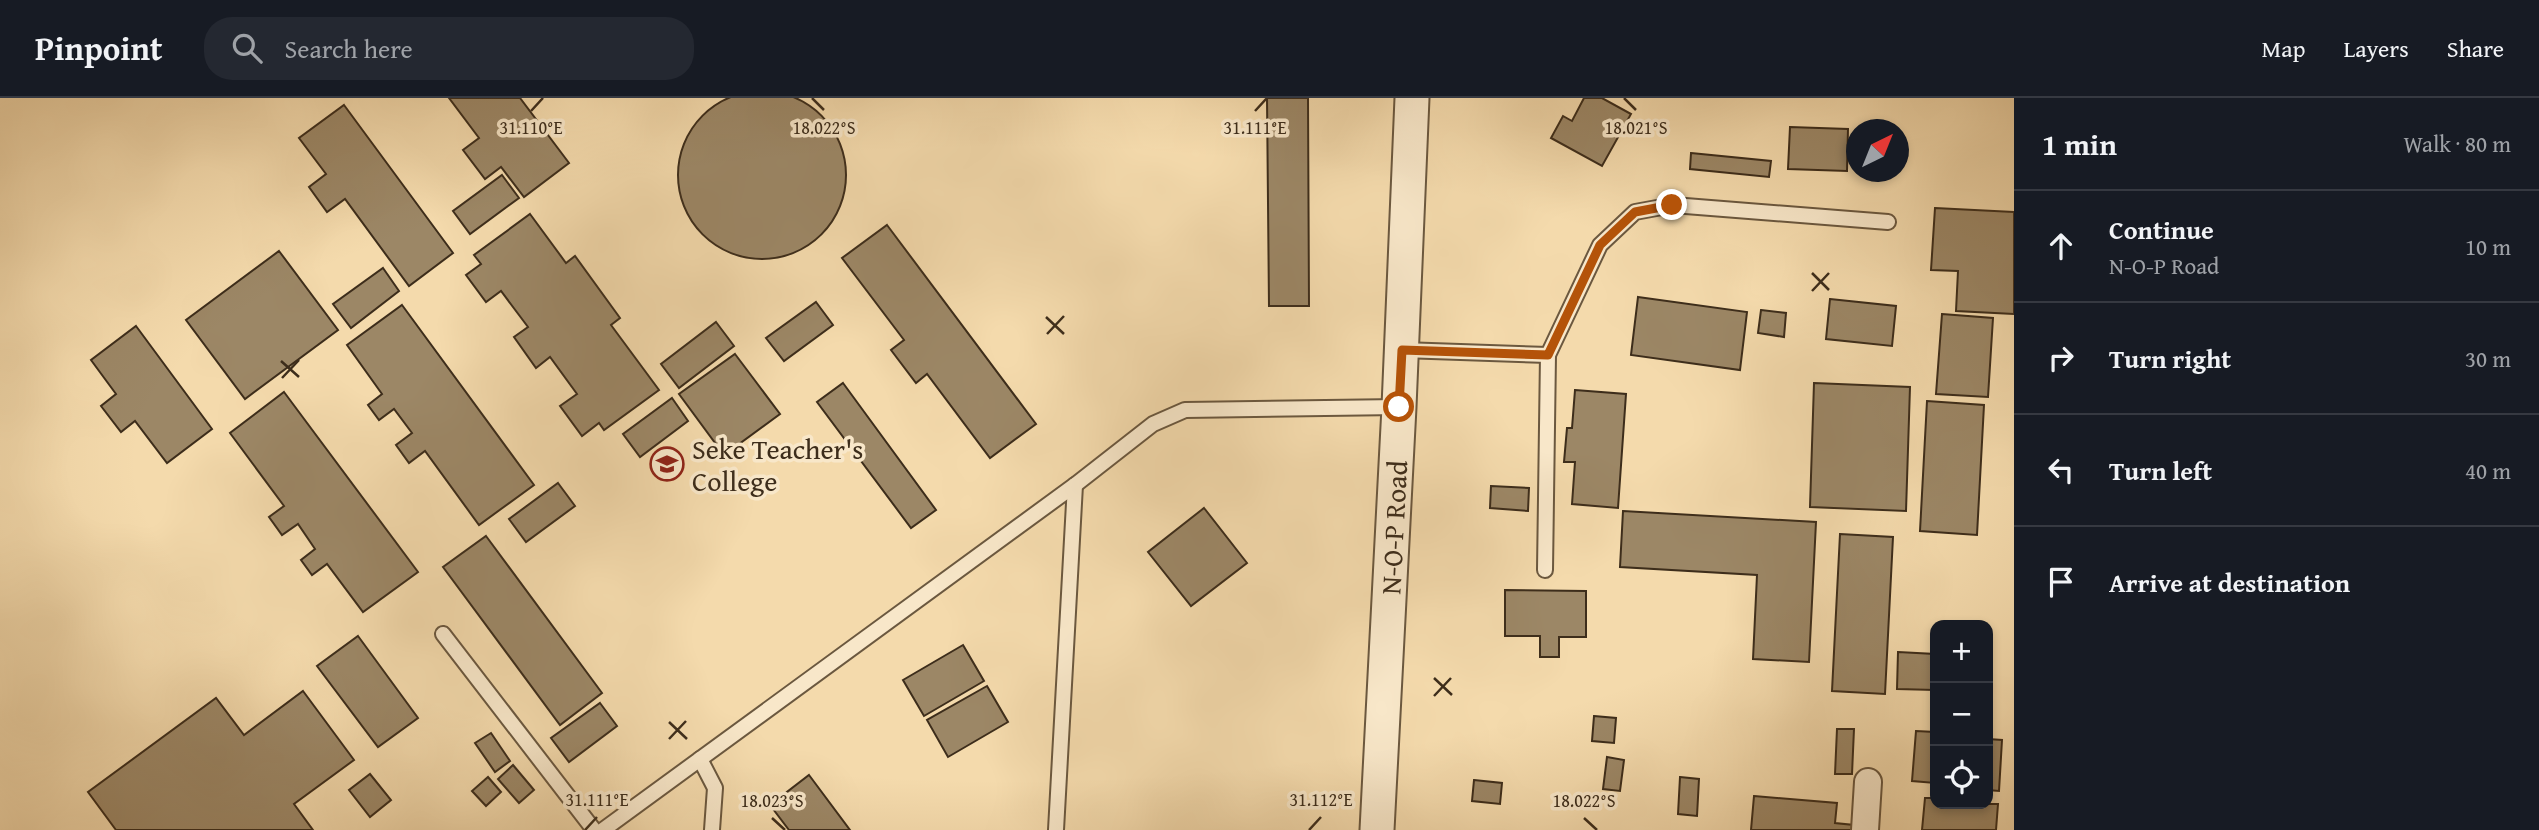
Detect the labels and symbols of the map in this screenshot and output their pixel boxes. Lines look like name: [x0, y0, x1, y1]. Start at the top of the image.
text: 31.110°E: [499, 114, 563, 141]
text: 18.022°S: [793, 114, 856, 141]
text: 31.111°E: [1223, 114, 1287, 141]
text: 18.021°S: [1605, 114, 1668, 141]
north arrow: [1846, 119, 1909, 182]
route end: [1656, 189, 1687, 220]
route start: [1383, 391, 1414, 422]
place label: Seke Teacher's College: [692, 428, 863, 501]
school or university icon: Seke Teacher's College: [648, 445, 686, 483]
street label: N-O-P Road: [1369, 459, 1417, 596]
text: 31.111°E: [565, 786, 629, 813]
text: 31.112°E: [1289, 786, 1353, 813]
text: 18.023°S: [741, 787, 804, 814]
text: 18.022°S: [1553, 787, 1616, 814]

